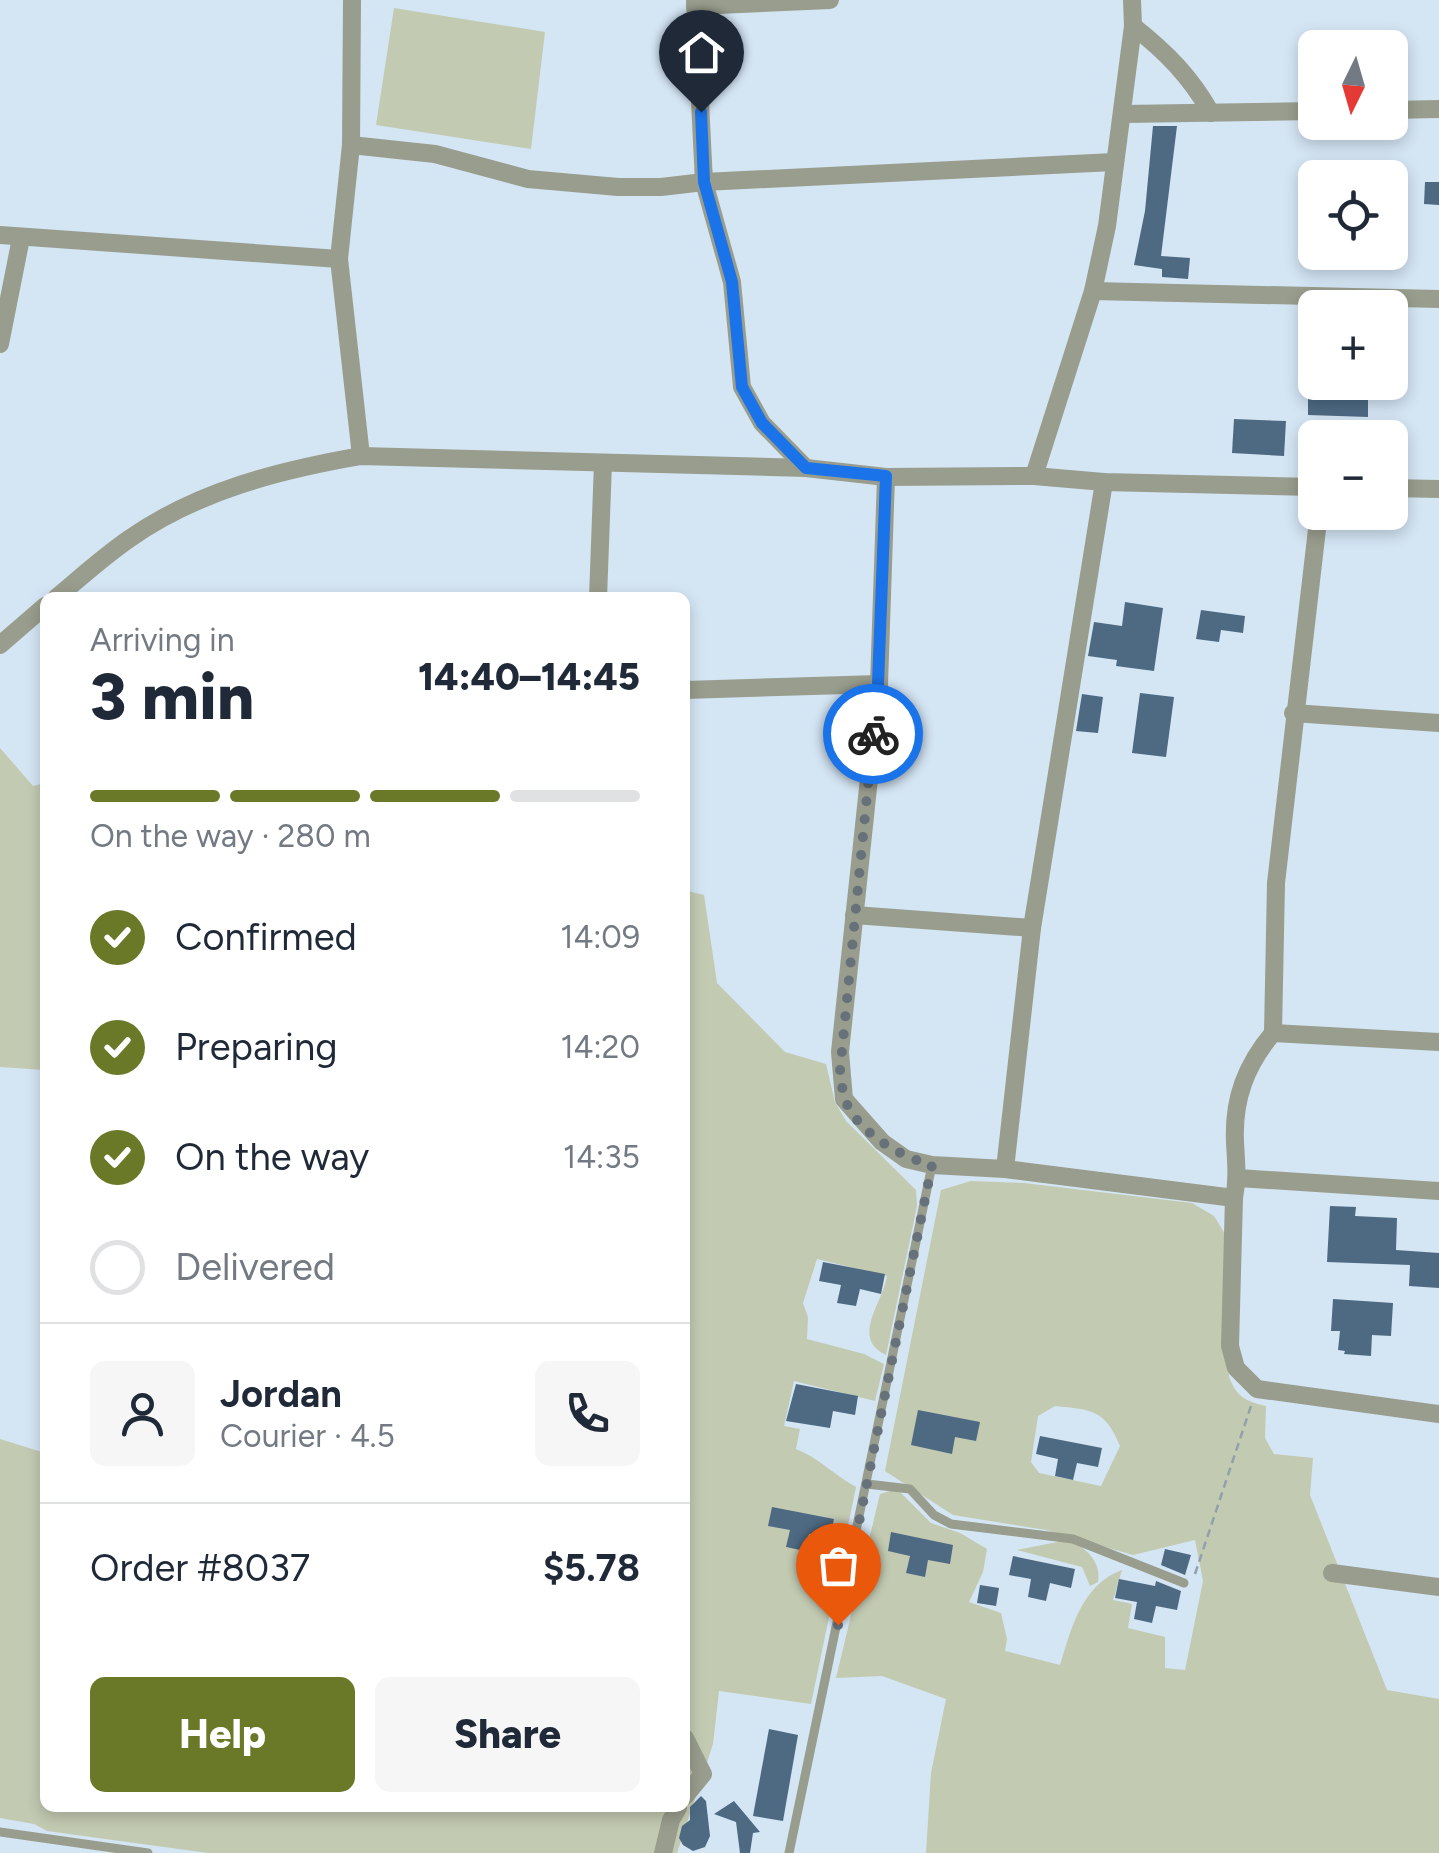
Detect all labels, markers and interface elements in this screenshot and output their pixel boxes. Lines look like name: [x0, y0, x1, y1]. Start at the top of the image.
pin: [659, 10, 744, 113]
icon: home: [674, 25, 729, 80]
north arrow: [1298, 30, 1408, 140]
map controls: [1298, 30, 1408, 530]
button: locate: [1298, 160, 1408, 270]
button: +: [1298, 290, 1408, 400]
button: −: [1298, 420, 1408, 530]
text: Arriving in: [90, 621, 235, 659]
text: 14:40–14:45: [418, 654, 640, 700]
text: 3 min: [90, 657, 254, 735]
courier: [823, 684, 923, 784]
icon: bike: [846, 707, 901, 762]
text: On the way · 280 m: [90, 817, 371, 855]
icon: check: [90, 910, 145, 965]
text: Confirmed: [175, 914, 357, 960]
text: 14:09: [560, 918, 640, 956]
icon: check: [90, 1020, 145, 1075]
text: Preparing: [175, 1024, 337, 1070]
text: 14:20: [560, 1028, 640, 1066]
icon: check: [90, 1130, 145, 1185]
text: On the way: [175, 1134, 369, 1180]
text: 14:35: [563, 1138, 640, 1176]
text: Delivered: [175, 1244, 335, 1290]
button: person: [90, 1361, 195, 1466]
button: phone: [535, 1361, 640, 1466]
text: Jordan: [220, 1371, 342, 1417]
text: Courier · 4.5: [220, 1417, 395, 1455]
pin: [796, 1523, 881, 1626]
icon: bag: [811, 1538, 866, 1593]
text: Order #8037: [90, 1545, 310, 1591]
text: $5.78: [543, 1545, 640, 1591]
button: Help: [90, 1677, 355, 1792]
button: Share: [375, 1677, 640, 1792]

